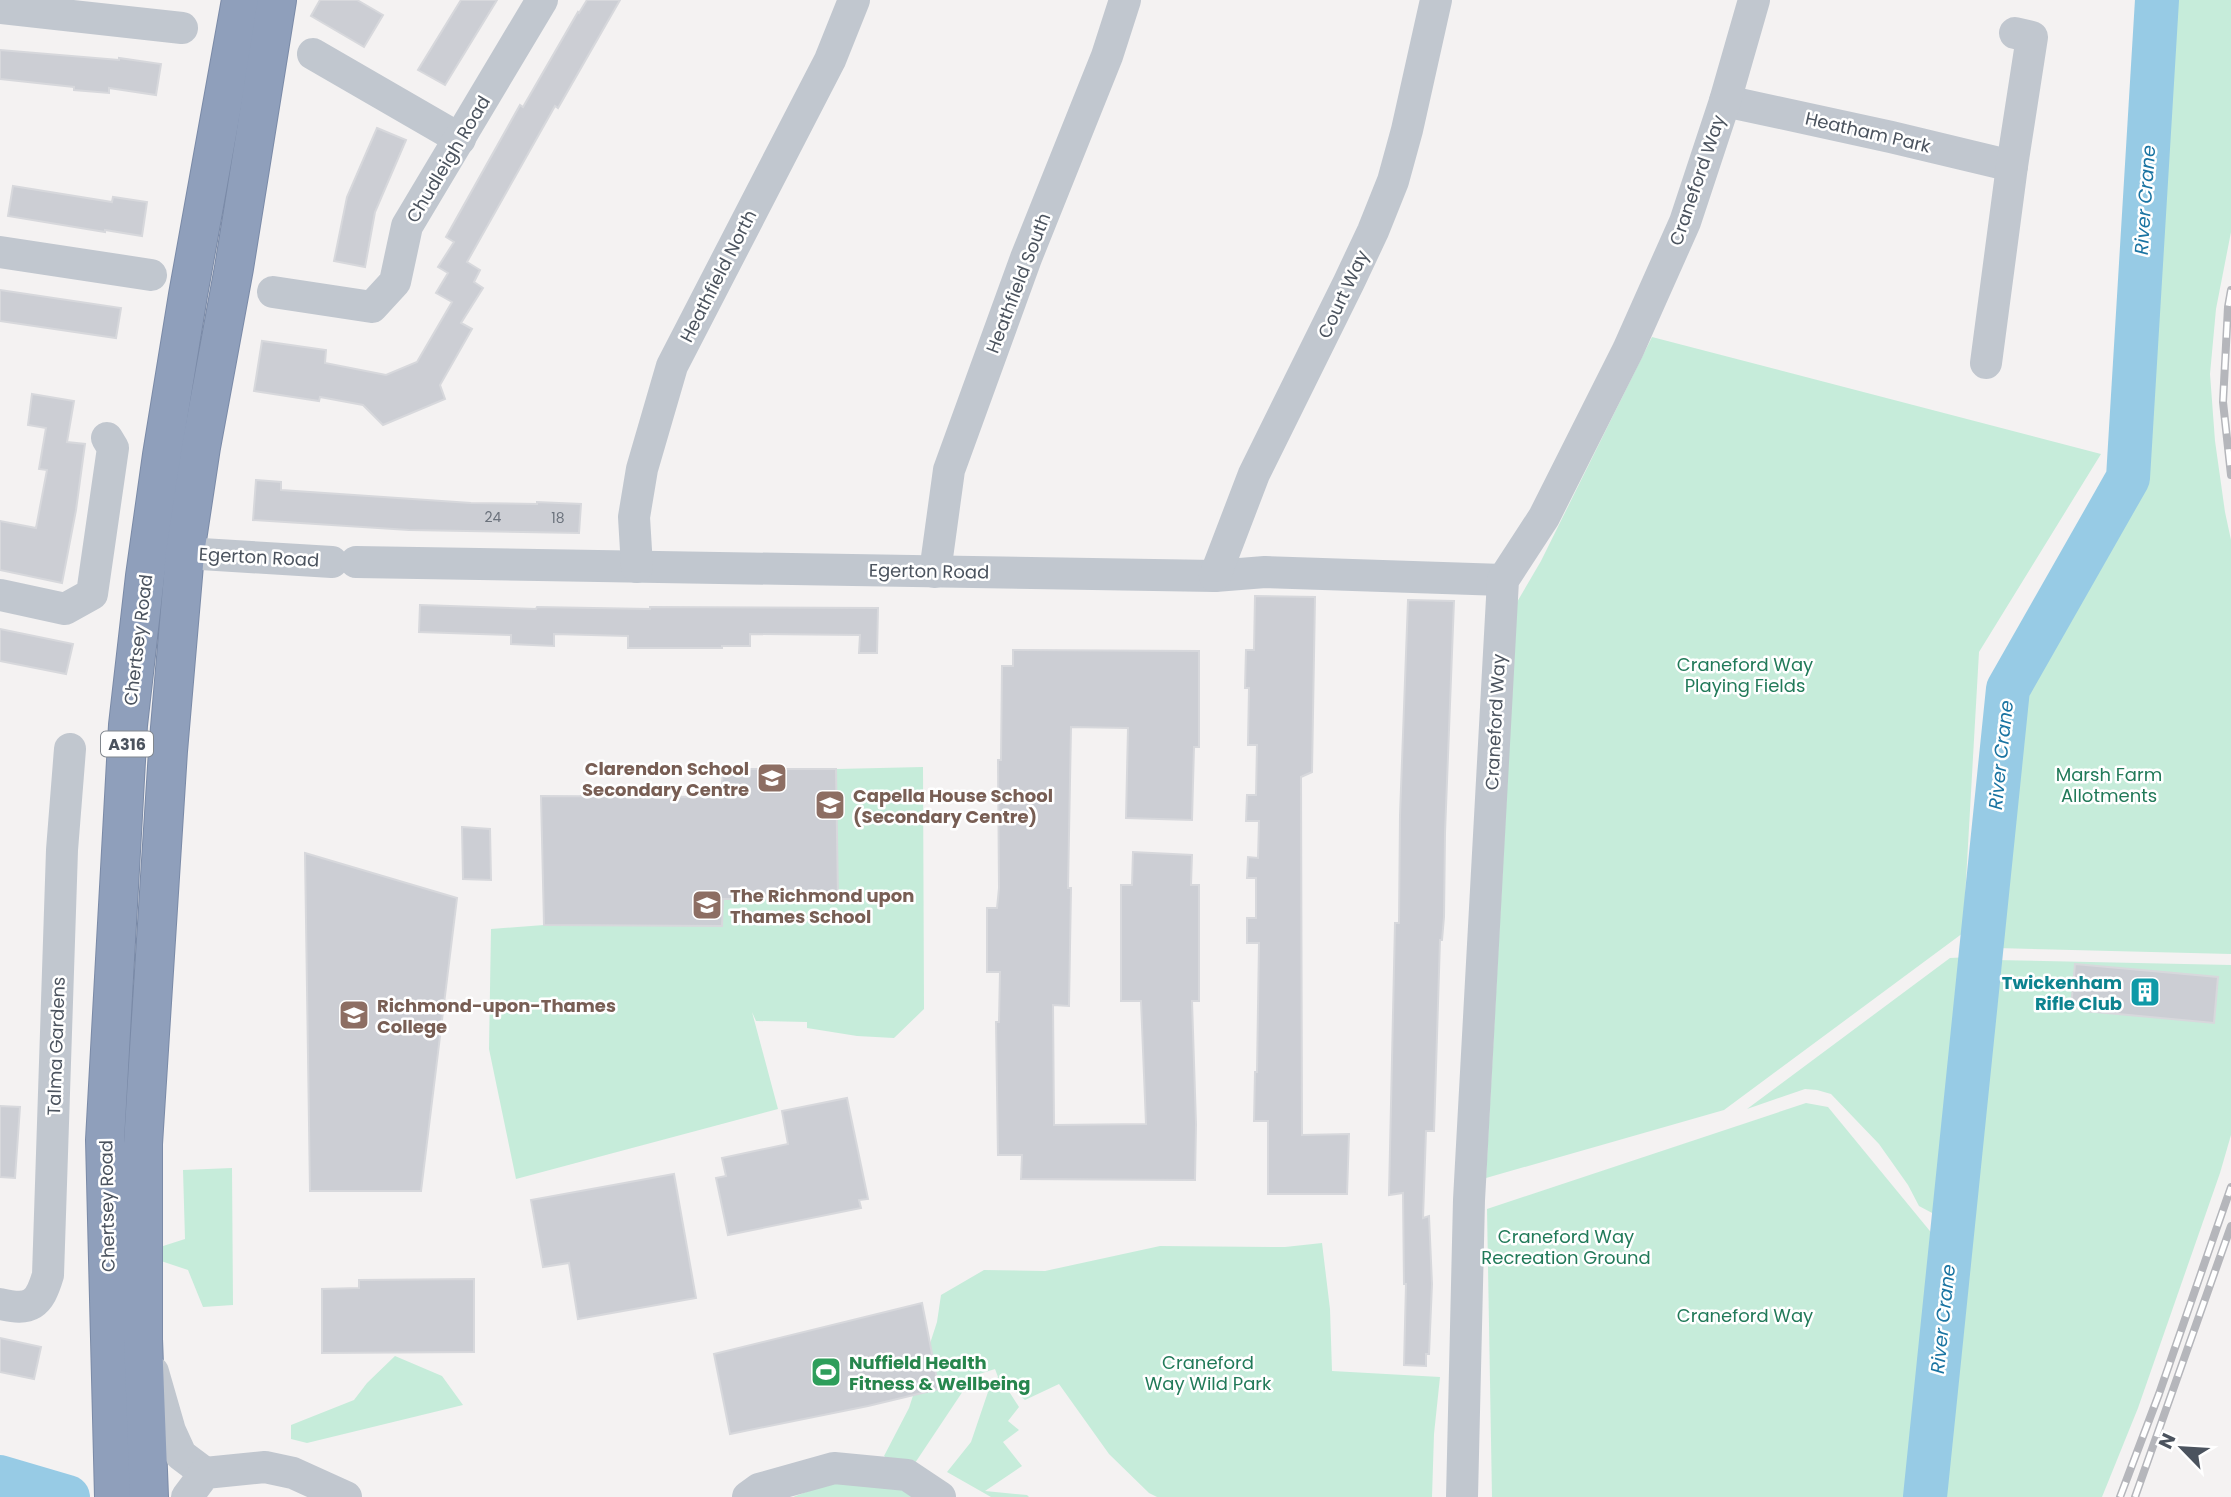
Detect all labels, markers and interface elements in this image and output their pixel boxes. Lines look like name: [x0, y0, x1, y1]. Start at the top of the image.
street label: Chudleigh Road: [400, 91, 496, 227]
street label: Heatham Park: [1803, 105, 1934, 159]
street label: Craneford Way: [1663, 111, 1731, 249]
water label: River Crane: [2128, 144, 2162, 256]
street label: Heathfield North: [674, 205, 762, 347]
street label: Heathfield South: [980, 209, 1056, 357]
street label: Court Way: [1312, 246, 1374, 342]
house number: 24: [485, 507, 502, 527]
house number: 18: [551, 508, 565, 528]
street label: Egerton Road: [198, 541, 320, 573]
street label: Egerton Road: [869, 557, 989, 585]
street label: Chertsey Road: [118, 573, 158, 707]
park label: Craneford Way Playing Fields: [1677, 652, 1813, 698]
street label: Craneford Way: [1479, 653, 1511, 791]
water label: River Crane: [1982, 699, 2020, 811]
road number: A316: [101, 732, 153, 757]
place label: Clarendon School Secondary Centre: [582, 756, 749, 802]
school or university icon: Clarendon School Secondary Centre: [755, 761, 789, 795]
park label: Marsh Farm Allotments: [2056, 762, 2162, 808]
place label: Capella House School (Secondary Centre): [853, 783, 1053, 829]
school or university icon: Capella House School (Secondary Centre): [813, 788, 847, 822]
place label: The Richmond upon Thames School: [730, 883, 914, 929]
school or university icon: The Richmond upon Thames School: [690, 888, 724, 922]
place label: Twickenham Rifle Club: [2002, 970, 2122, 1016]
building icon: Twickenham Rifle Club: [2128, 975, 2162, 1009]
street label: Talma Gardens: [41, 976, 71, 1116]
place label: Richmond-upon-Thames College: [377, 993, 616, 1039]
school or university icon: Richmond-upon-Thames College: [337, 998, 371, 1032]
street label: Chertsey Road: [93, 1140, 121, 1272]
park label: Craneford Way Recreation Ground: [1481, 1224, 1651, 1270]
water label: River Crane: [1924, 1263, 1962, 1375]
park label: Craneford Way: [1677, 1303, 1813, 1328]
place label: Nuffield Health Fitness & Wellbeing: [849, 1350, 1030, 1396]
park label: Craneford Way Wild Park: [1145, 1350, 1272, 1396]
sports icon: Nuffield Health Fitness & Wellbeing: [809, 1355, 843, 1389]
north arrow: [2147, 1413, 2217, 1483]
text: N: [2152, 1429, 2182, 1453]

